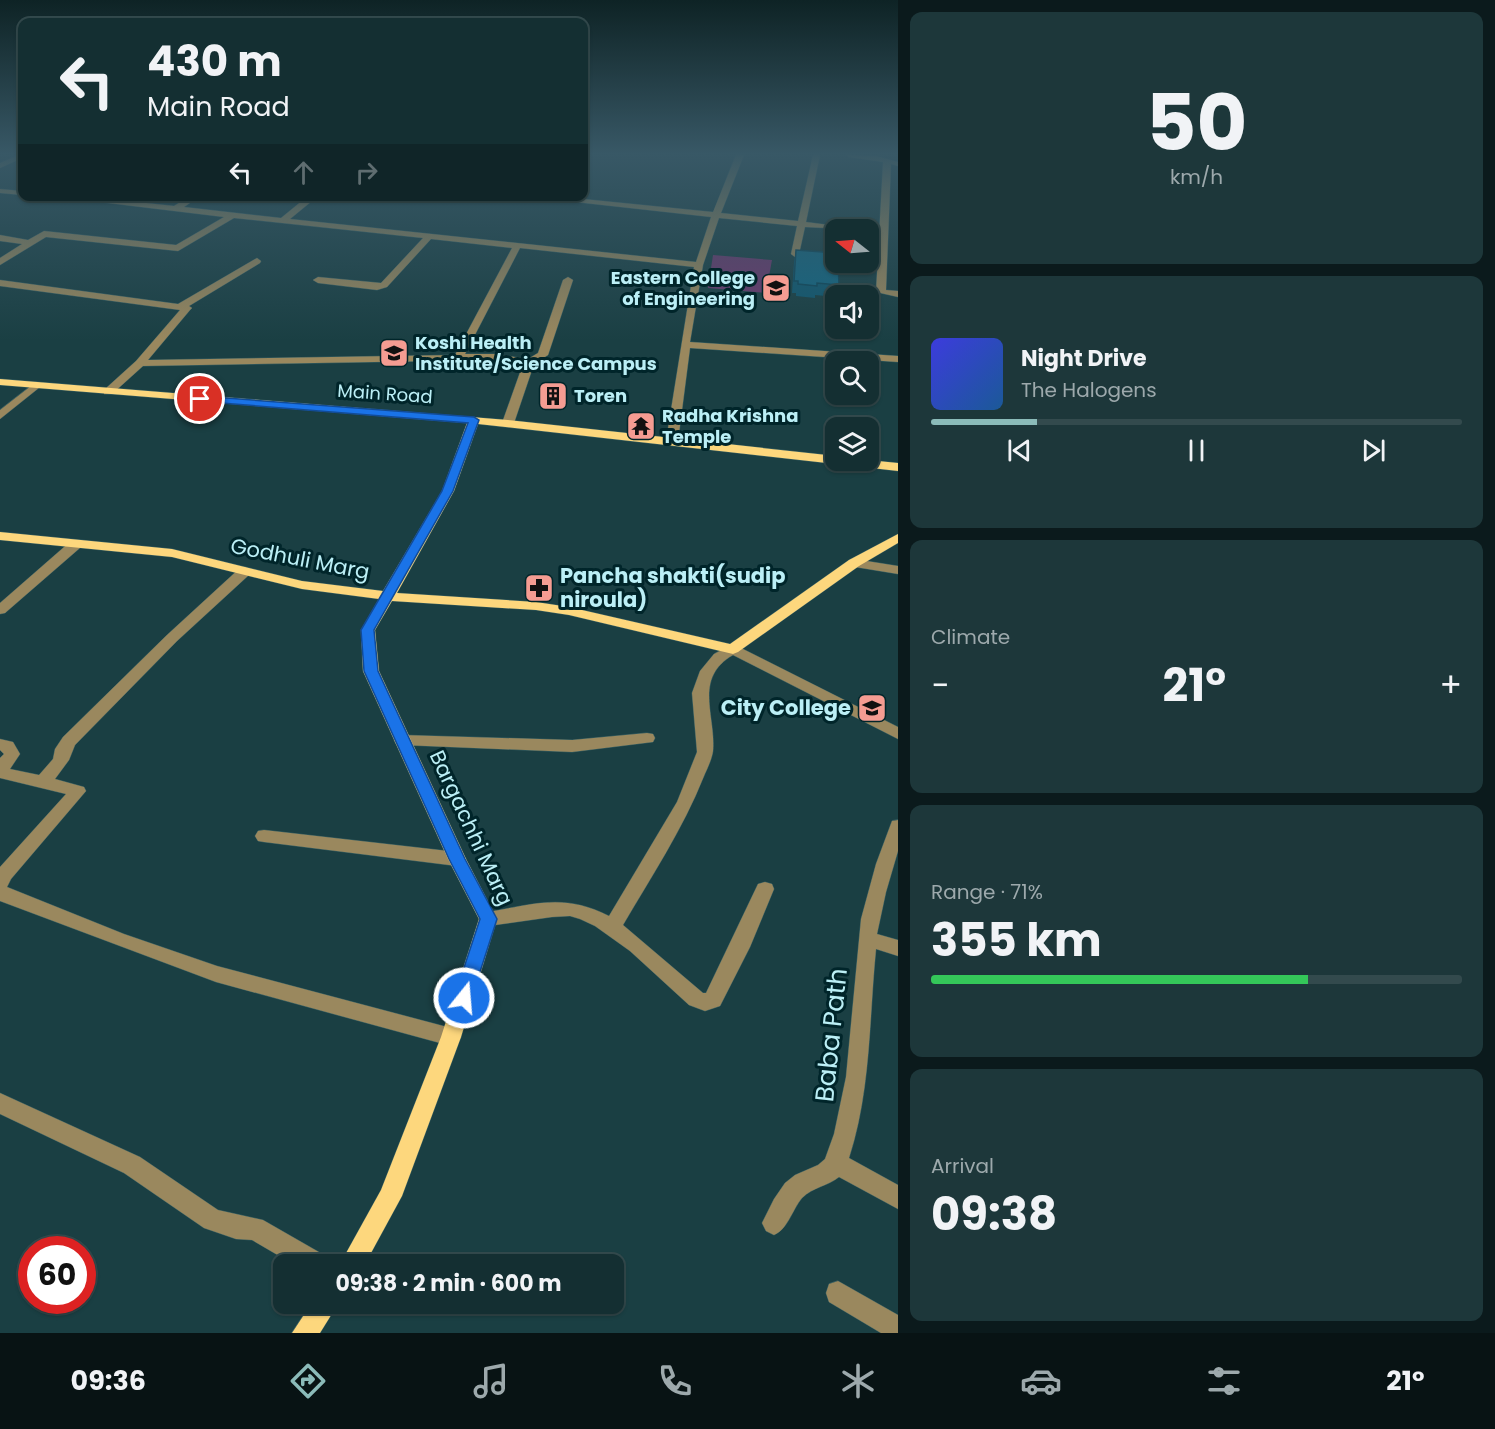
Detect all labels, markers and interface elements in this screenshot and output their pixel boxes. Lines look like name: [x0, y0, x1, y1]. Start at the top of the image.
text: 430 m: [147, 32, 282, 91]
icon: left: [48, 42, 126, 120]
text: 50: [1146, 68, 1247, 177]
text: Main Road: [147, 88, 290, 125]
icon: left: [224, 156, 257, 189]
icon: ahead: [287, 156, 320, 189]
icon: right: [350, 156, 383, 189]
text: km/h: [1170, 163, 1223, 191]
north arrow: [825, 219, 879, 273]
map controls: [825, 219, 879, 471]
place label: Eastern College of Engineering: [611, 265, 755, 311]
school or university icon: Eastern College of Engineering: [760, 272, 792, 304]
button: sound: [825, 285, 879, 339]
place label: Koshi Health Institute/Science Campus: [415, 330, 657, 376]
school or university icon: Koshi Health Institute/Science Campus: [378, 337, 410, 369]
text: Night Drive: [1021, 343, 1147, 374]
button: search: [825, 351, 879, 405]
pin: [174, 373, 225, 424]
text: The Halogens: [1021, 376, 1157, 404]
street label: Main Road: [337, 378, 433, 409]
building icon: Toren: [537, 380, 569, 412]
icon: arrive: [183, 382, 216, 415]
place label: Toren: [574, 383, 627, 408]
place label: Radha Krishna Temple: [662, 403, 798, 449]
temple icon: Radha Krishna Temple: [625, 410, 657, 442]
button: layers: [825, 417, 879, 471]
icon: previous: [1003, 434, 1036, 467]
icon: pause: [1180, 434, 1213, 467]
icon: next: [1357, 434, 1390, 467]
street label: Godhuli Marg: [228, 531, 372, 586]
place label: Pancha shakti(sudip niroula): [560, 561, 786, 614]
pharmacy icon: Pancha shakti(sudip niroula): [523, 572, 555, 604]
text: Climate: [931, 623, 1010, 651]
text: 21°: [1163, 654, 1226, 717]
text: −: [931, 662, 949, 709]
text: +: [1439, 662, 1462, 709]
school or university icon: City College: [856, 692, 888, 724]
place label: City College: [721, 693, 851, 722]
street label: Bargachhi Marg: [423, 746, 520, 910]
text: Range · 71%: [931, 878, 1043, 906]
text: 355 km: [931, 909, 1102, 972]
position arrow: [432, 966, 496, 1030]
street label: Baba Path: [806, 966, 856, 1104]
text: Arrival: [931, 1152, 994, 1180]
text: 09:38: [931, 1183, 1057, 1246]
speed limit sign: 60: [18, 1236, 96, 1314]
text: 09:38 · 2 min · 600 m: [335, 1268, 562, 1299]
icon: directions: [287, 1360, 329, 1402]
icon: music: [470, 1360, 512, 1402]
icon: phone: [654, 1360, 696, 1402]
icon: climate: [837, 1360, 879, 1402]
icon: car: [1020, 1360, 1062, 1402]
icon: filters: [1203, 1360, 1245, 1402]
text: 09:36: [71, 1362, 146, 1399]
text: 21°: [1386, 1362, 1424, 1399]

